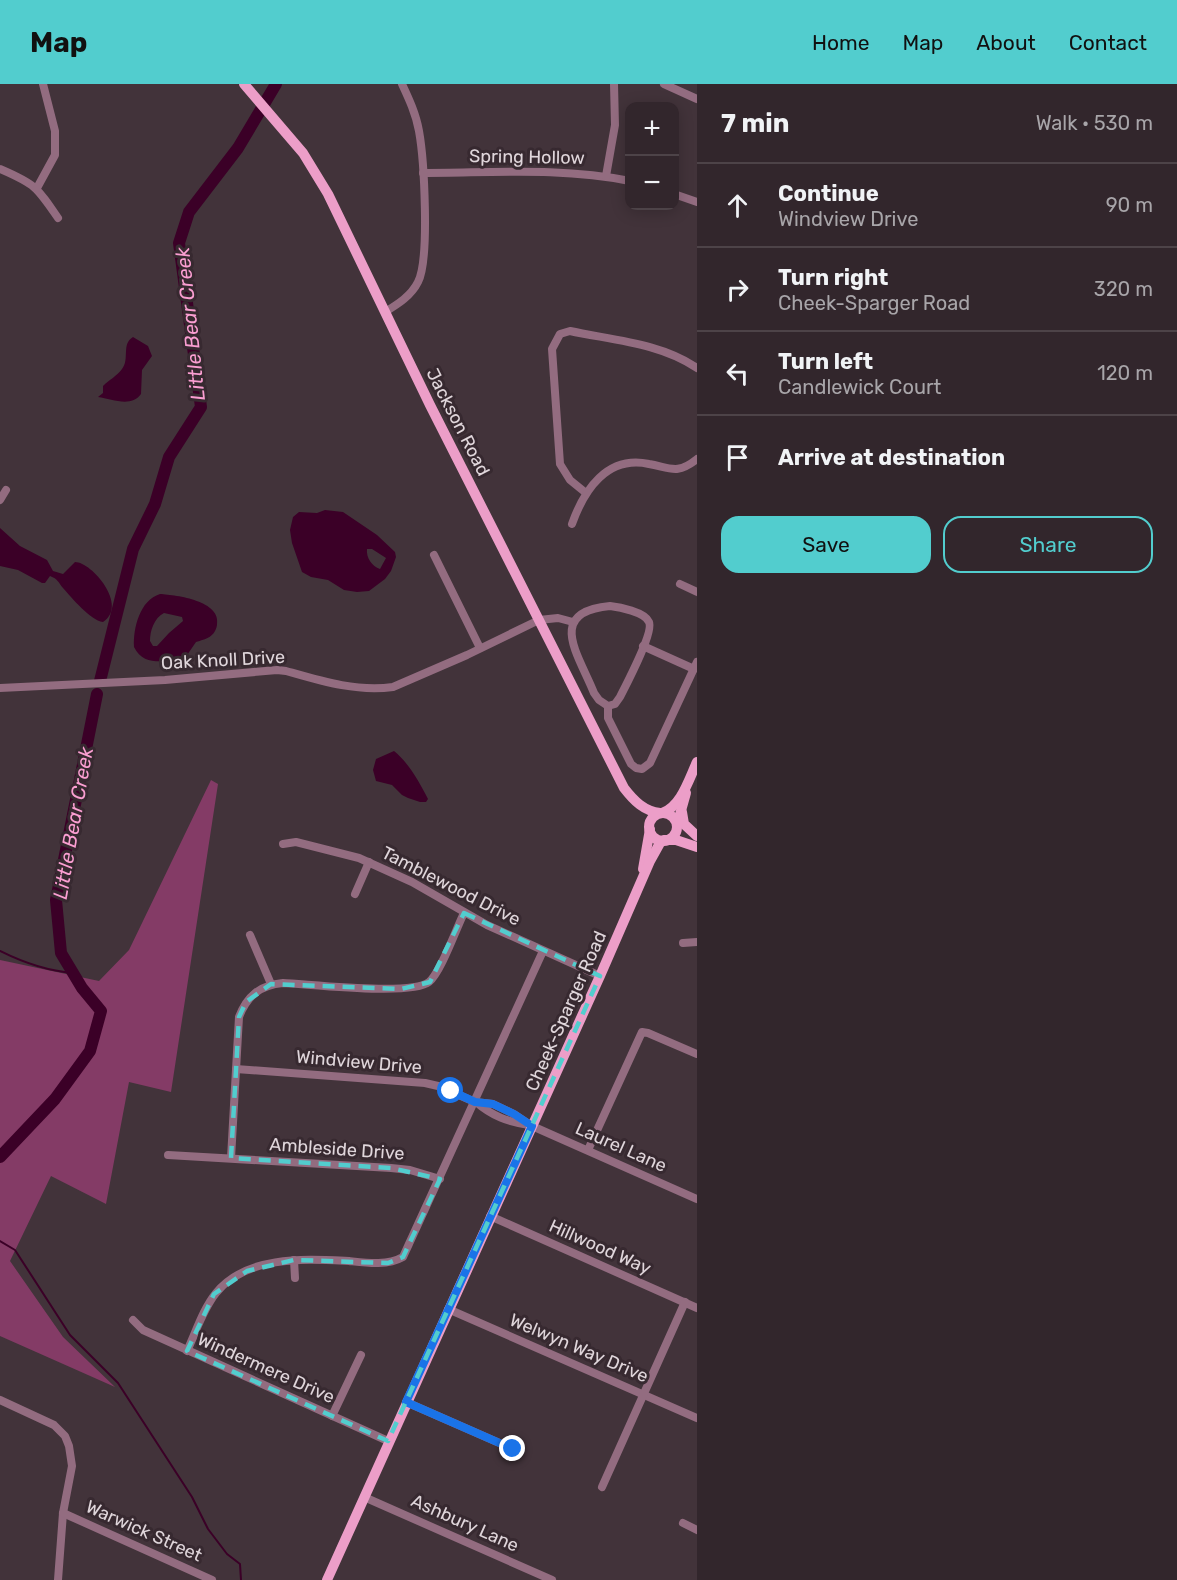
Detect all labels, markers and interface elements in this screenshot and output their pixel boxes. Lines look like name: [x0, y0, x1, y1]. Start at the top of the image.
text: Map: [30, 26, 87, 59]
text: Home: [812, 30, 869, 55]
text: Map: [902, 30, 943, 55]
text: About: [976, 30, 1036, 55]
text: Contact: [1069, 30, 1147, 55]
map controls: [625, 102, 679, 210]
button: +: [625, 102, 679, 156]
text: 7 min: [721, 108, 789, 139]
text: Walk · 530 m: [1036, 111, 1153, 135]
street label: Spring Hollow: [469, 145, 585, 169]
button: −: [625, 156, 679, 210]
text: Continue: [778, 180, 879, 207]
icon: ahead: [721, 189, 754, 222]
text: 90 m: [1106, 193, 1153, 217]
text: Windview Drive: [778, 207, 918, 231]
water label: Little Bear Creek: [170, 245, 210, 402]
text: Turn right: [778, 264, 888, 291]
icon: right: [721, 273, 754, 306]
text: 320 m: [1094, 277, 1153, 301]
text: Cheek-Sparger Road: [778, 291, 970, 315]
text: Turn left: [778, 348, 873, 375]
icon: left: [721, 357, 754, 390]
text: 120 m: [1097, 361, 1153, 385]
street label: Jackson Road: [421, 365, 495, 479]
text: Candlewick Court: [778, 375, 941, 399]
icon: arrive: [721, 441, 754, 474]
text: Arrive at destination: [778, 444, 1005, 471]
button: Save: [721, 516, 931, 573]
button: Share: [943, 516, 1153, 573]
street label: Oak Knoll Drive: [160, 646, 286, 674]
water label: Little Bear Creek: [48, 744, 98, 901]
street label: Tamblewood Drive: [378, 841, 524, 931]
street label: Cheek-Sparger Road: [521, 928, 611, 1094]
street label: Windview Drive: [295, 1046, 423, 1078]
route start: [437, 1077, 463, 1103]
street label: Laurel Lane: [572, 1117, 670, 1177]
street label: Ambleside Drive: [269, 1133, 405, 1165]
street label: Hillwood Way: [546, 1215, 654, 1279]
street label: Welwyn Way Drive: [506, 1309, 652, 1387]
street label: Windermere Drive: [194, 1328, 338, 1408]
route end: [499, 1435, 525, 1461]
street label: Ashbury Lane: [408, 1489, 522, 1557]
street label: Warwick Street: [82, 1496, 206, 1566]

